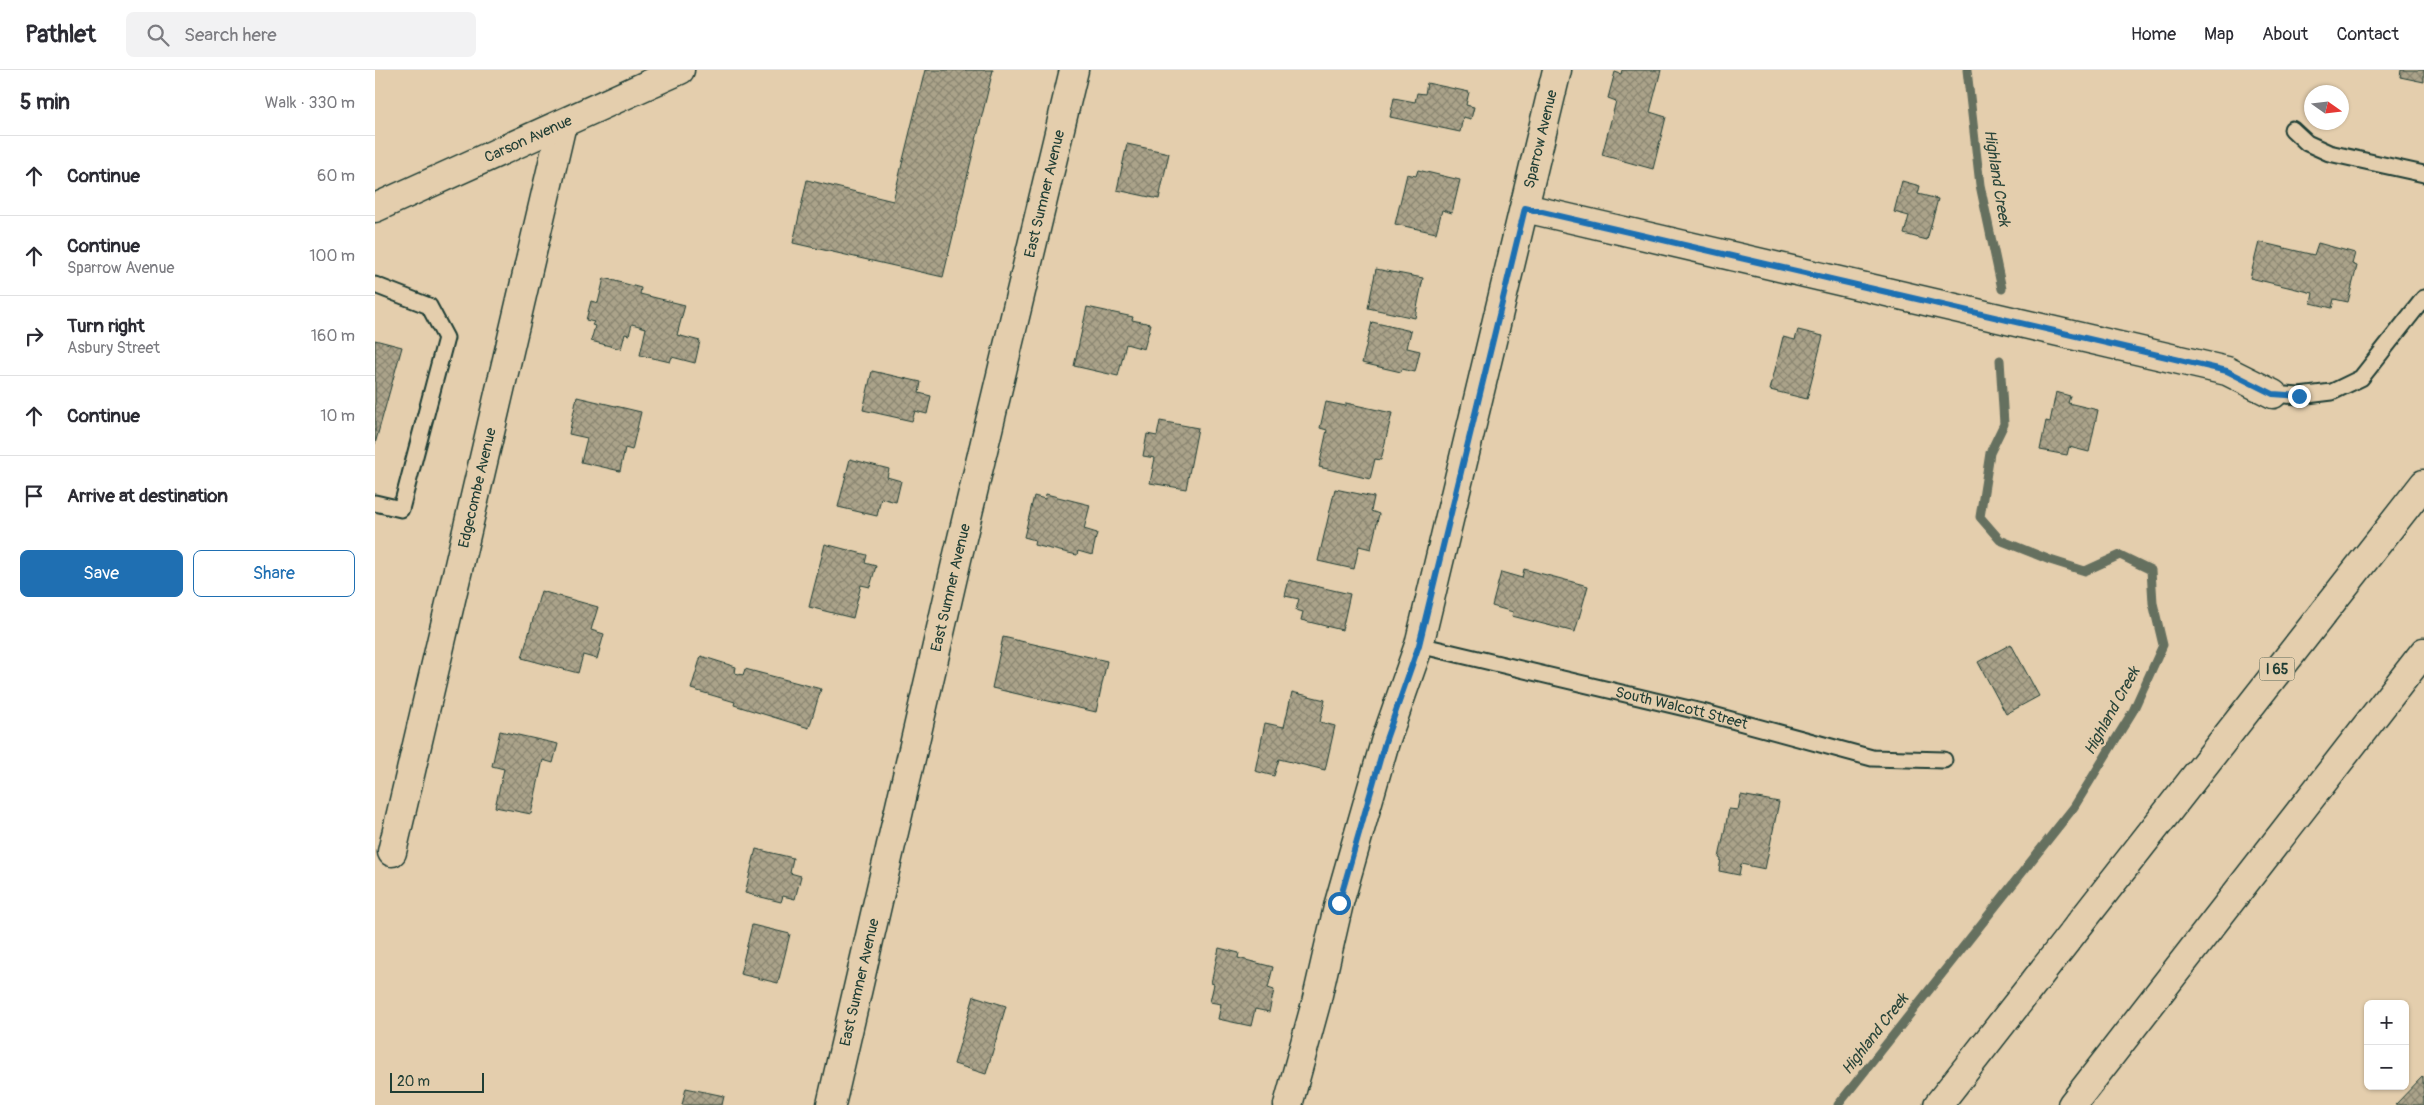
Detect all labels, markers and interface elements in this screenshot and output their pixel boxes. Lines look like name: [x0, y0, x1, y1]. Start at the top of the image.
search box: [126, 12, 476, 57]
text: Pathlet: [25, 20, 96, 49]
icon: search: [144, 21, 172, 49]
text: Search here: [184, 23, 277, 47]
text: Home: [2131, 23, 2176, 46]
text: Map: [2204, 23, 2234, 46]
text: About: [2262, 23, 2308, 46]
text: Contact: [2336, 23, 2399, 46]
north arrow: [2304, 85, 2349, 130]
street label: Sparrow Avenue: [1519, 87, 1562, 190]
text: 5 min: [20, 89, 70, 116]
text: Walk · 330 m: [265, 93, 355, 113]
street label: Carson Avenue: [481, 110, 575, 167]
street label: East Sumner Avenue: [1020, 127, 1069, 259]
water label: Highland Creek: [1979, 128, 2015, 229]
icon: ahead: [20, 162, 48, 190]
text: Continue: [67, 164, 140, 188]
text: 60 m: [317, 166, 355, 186]
text: Continue: [67, 234, 140, 258]
icon: ahead: [20, 242, 48, 270]
text: 100 m: [309, 246, 355, 266]
text: Sparrow Avenue: [67, 258, 174, 278]
text: Turn right: [67, 314, 145, 338]
icon: right: [20, 322, 48, 350]
text: 160 m: [311, 326, 355, 346]
text: Asbury Street: [67, 338, 160, 358]
route end: [2288, 385, 2311, 408]
icon: ahead: [20, 402, 48, 430]
text: Continue: [67, 404, 140, 428]
text: 10 m: [320, 406, 355, 426]
street label: Edgecombe Avenue: [454, 425, 500, 550]
icon: arrive: [20, 482, 48, 510]
text: Arrive at destination: [67, 484, 228, 508]
street label: East Sumner Avenue: [926, 521, 975, 653]
button: Save: [20, 550, 183, 597]
button: Share: [193, 550, 355, 597]
road number: I 65: [2259, 658, 2295, 680]
water label: Highland Creek: [2080, 662, 2145, 759]
street label: South Walcott Street: [1613, 682, 1751, 734]
route start: [1328, 892, 1351, 915]
street label: East Sumner Avenue: [835, 916, 883, 1048]
water label: Highland Creek: [1837, 988, 1914, 1079]
map controls: [2364, 1000, 2409, 1090]
button: +: [2364, 1000, 2409, 1045]
button: −: [2364, 1045, 2409, 1090]
scale bar: [390, 1070, 484, 1093]
text: 20 m: [397, 1073, 430, 1090]

